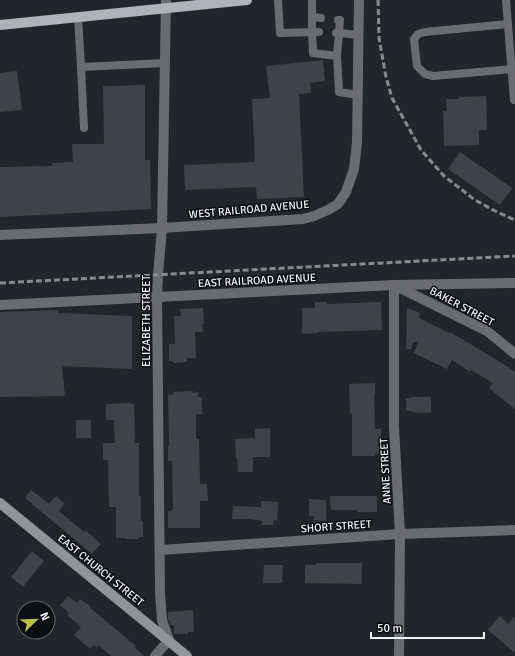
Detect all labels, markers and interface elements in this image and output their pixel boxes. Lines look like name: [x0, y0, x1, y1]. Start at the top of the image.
street label: WEST RAILROAD AVENUE: [188, 198, 310, 221]
street label: EAST RAILROAD AVENUE: [198, 271, 316, 290]
street label: ELIZABETH STREET: [140, 275, 153, 367]
street label: BAKER STREET: [427, 284, 497, 329]
street label: ANNE STREET: [377, 437, 394, 504]
street label: SHORT STREET: [300, 518, 372, 535]
street label: EAST CHURCH STREET: [55, 532, 147, 609]
north arrow: [16, 600, 56, 640]
text: N: [37, 610, 52, 622]
scale bar: [371, 614, 484, 640]
text: 50 m: [377, 621, 402, 636]

